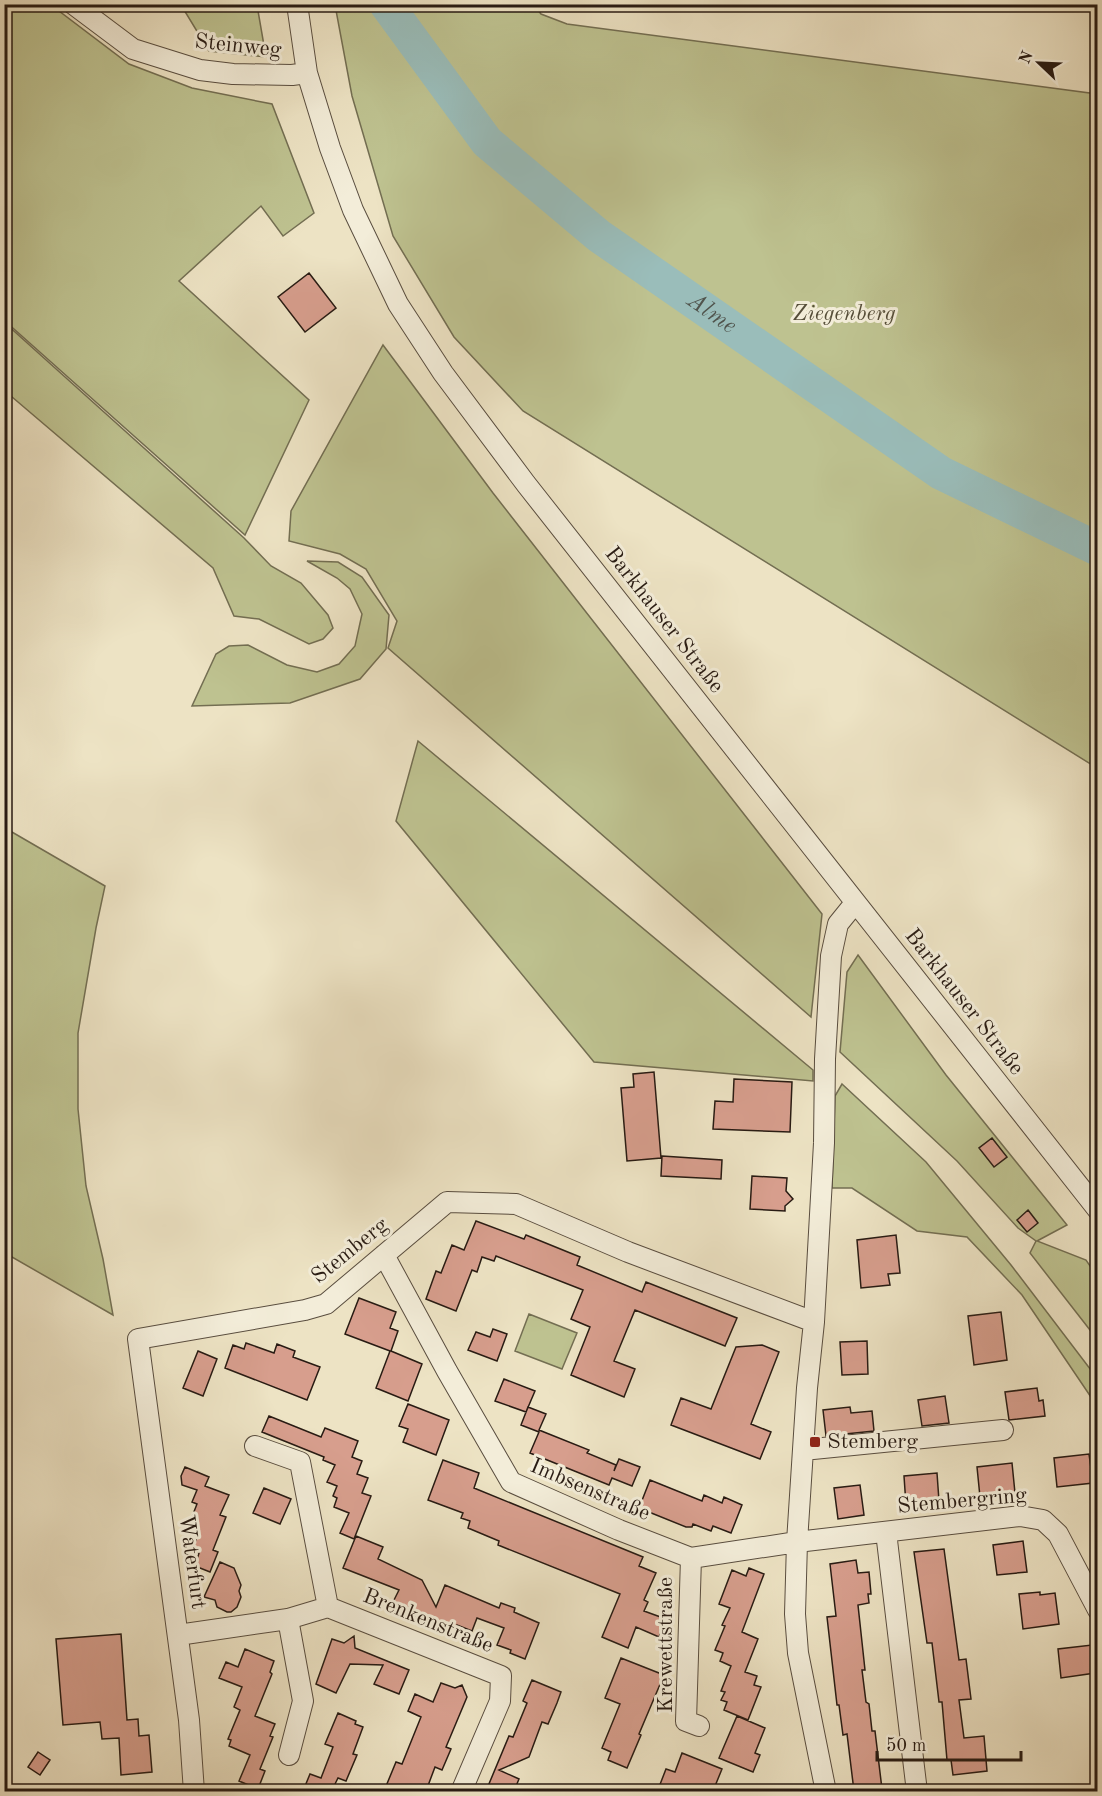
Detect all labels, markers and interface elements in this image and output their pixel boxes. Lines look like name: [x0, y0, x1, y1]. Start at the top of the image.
street label: Steinweg: [193, 30, 283, 62]
north arrow: [1009, 33, 1069, 93]
text: N: [1017, 48, 1037, 67]
water label: Alme: [681, 288, 740, 339]
park label: Ziegenberg: [792, 303, 896, 325]
street label: Barkhauser Straße: [600, 543, 728, 697]
street label: Barkhauser Straße: [900, 925, 1028, 1079]
street label: Stemberg: [308, 1214, 392, 1288]
place label: Stemberg: [827, 1431, 918, 1453]
marker: Stemberg: [808, 1435, 822, 1449]
street label: Imbsenstraße: [527, 1455, 653, 1525]
street label: Stembergring: [896, 1484, 1028, 1518]
street label: Waterfurt: [174, 1513, 210, 1611]
street label: Krewettstraße: [655, 1577, 677, 1713]
street label: Brenkenstraße: [360, 1585, 496, 1657]
scale bar: [877, 1724, 1021, 1762]
text: 50 m: [886, 1737, 926, 1755]

